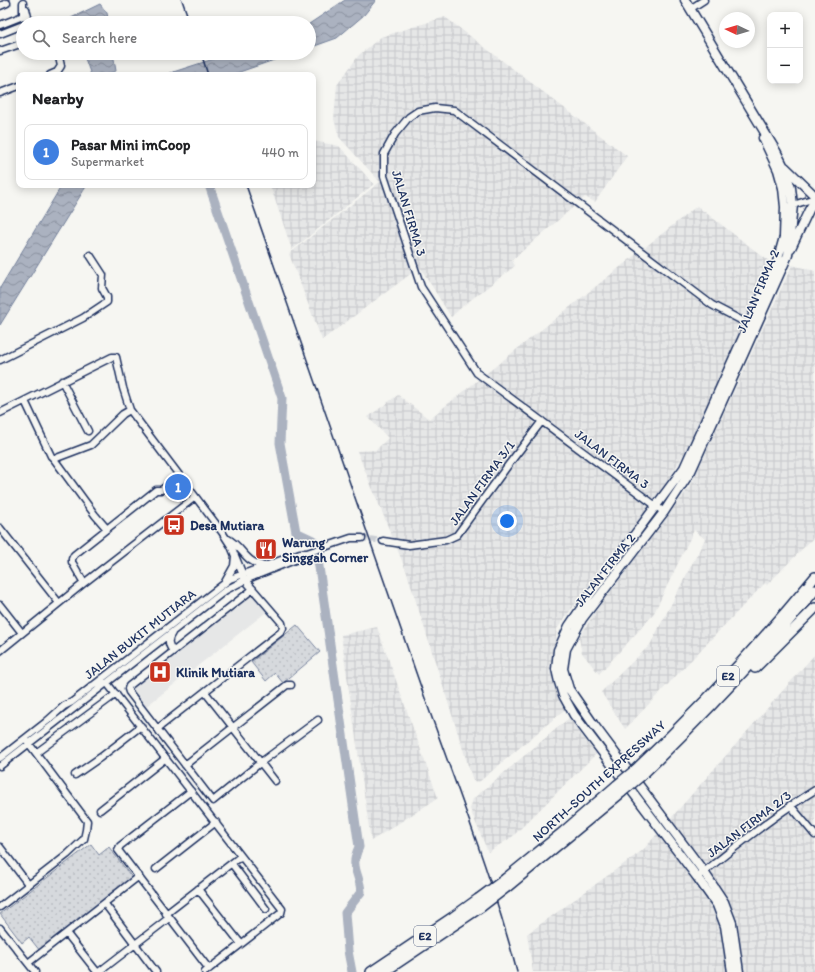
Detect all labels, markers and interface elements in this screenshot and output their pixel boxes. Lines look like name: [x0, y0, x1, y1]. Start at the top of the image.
north arrow: [719, 12, 755, 48]
map controls: [767, 12, 803, 84]
button: +: [767, 12, 803, 48]
search box: [16, 16, 316, 60]
icon: search: [30, 27, 52, 49]
text: Search here: [62, 29, 137, 47]
button: −: [767, 48, 803, 84]
text: Nearby: [32, 88, 84, 108]
text: Pasar Mini imCoop: [71, 136, 190, 154]
text: 1: [43, 145, 49, 160]
text: 440 m: [262, 145, 299, 160]
text: Supermarket: [71, 154, 144, 169]
street label: JALAN FIRMA 3: [389, 168, 429, 258]
street label: JALAN FIRMA 2: [734, 247, 782, 335]
street label: JALAN FIRMA 3: [572, 426, 652, 492]
street label: JALAN FIRMA 3/1: [446, 438, 518, 528]
pin: 1: [165, 472, 191, 502]
your location: [497, 511, 517, 531]
bus stop icon: Desa Mutiara: [161, 512, 187, 538]
place label: Desa Mutiara: [190, 518, 264, 533]
street label: JALAN FIRMA 2: [572, 530, 638, 610]
place label: Warung Singgah Corner: [282, 535, 369, 566]
restaurant icon: Warung Singgah Corner: [253, 536, 279, 562]
street label: JALAN BUKIT MUTIARA: [81, 586, 199, 682]
hospital icon: Klinik Mutiara: [147, 659, 173, 685]
place label: Klinik Mutiara: [176, 665, 255, 680]
road number: E2: [717, 666, 739, 686]
street label: NORTH–SOUTH EXPRESSWAY: [529, 717, 669, 845]
street label: JALAN FIRMA 2/3: [704, 787, 794, 861]
road number: E2: [414, 926, 436, 946]

